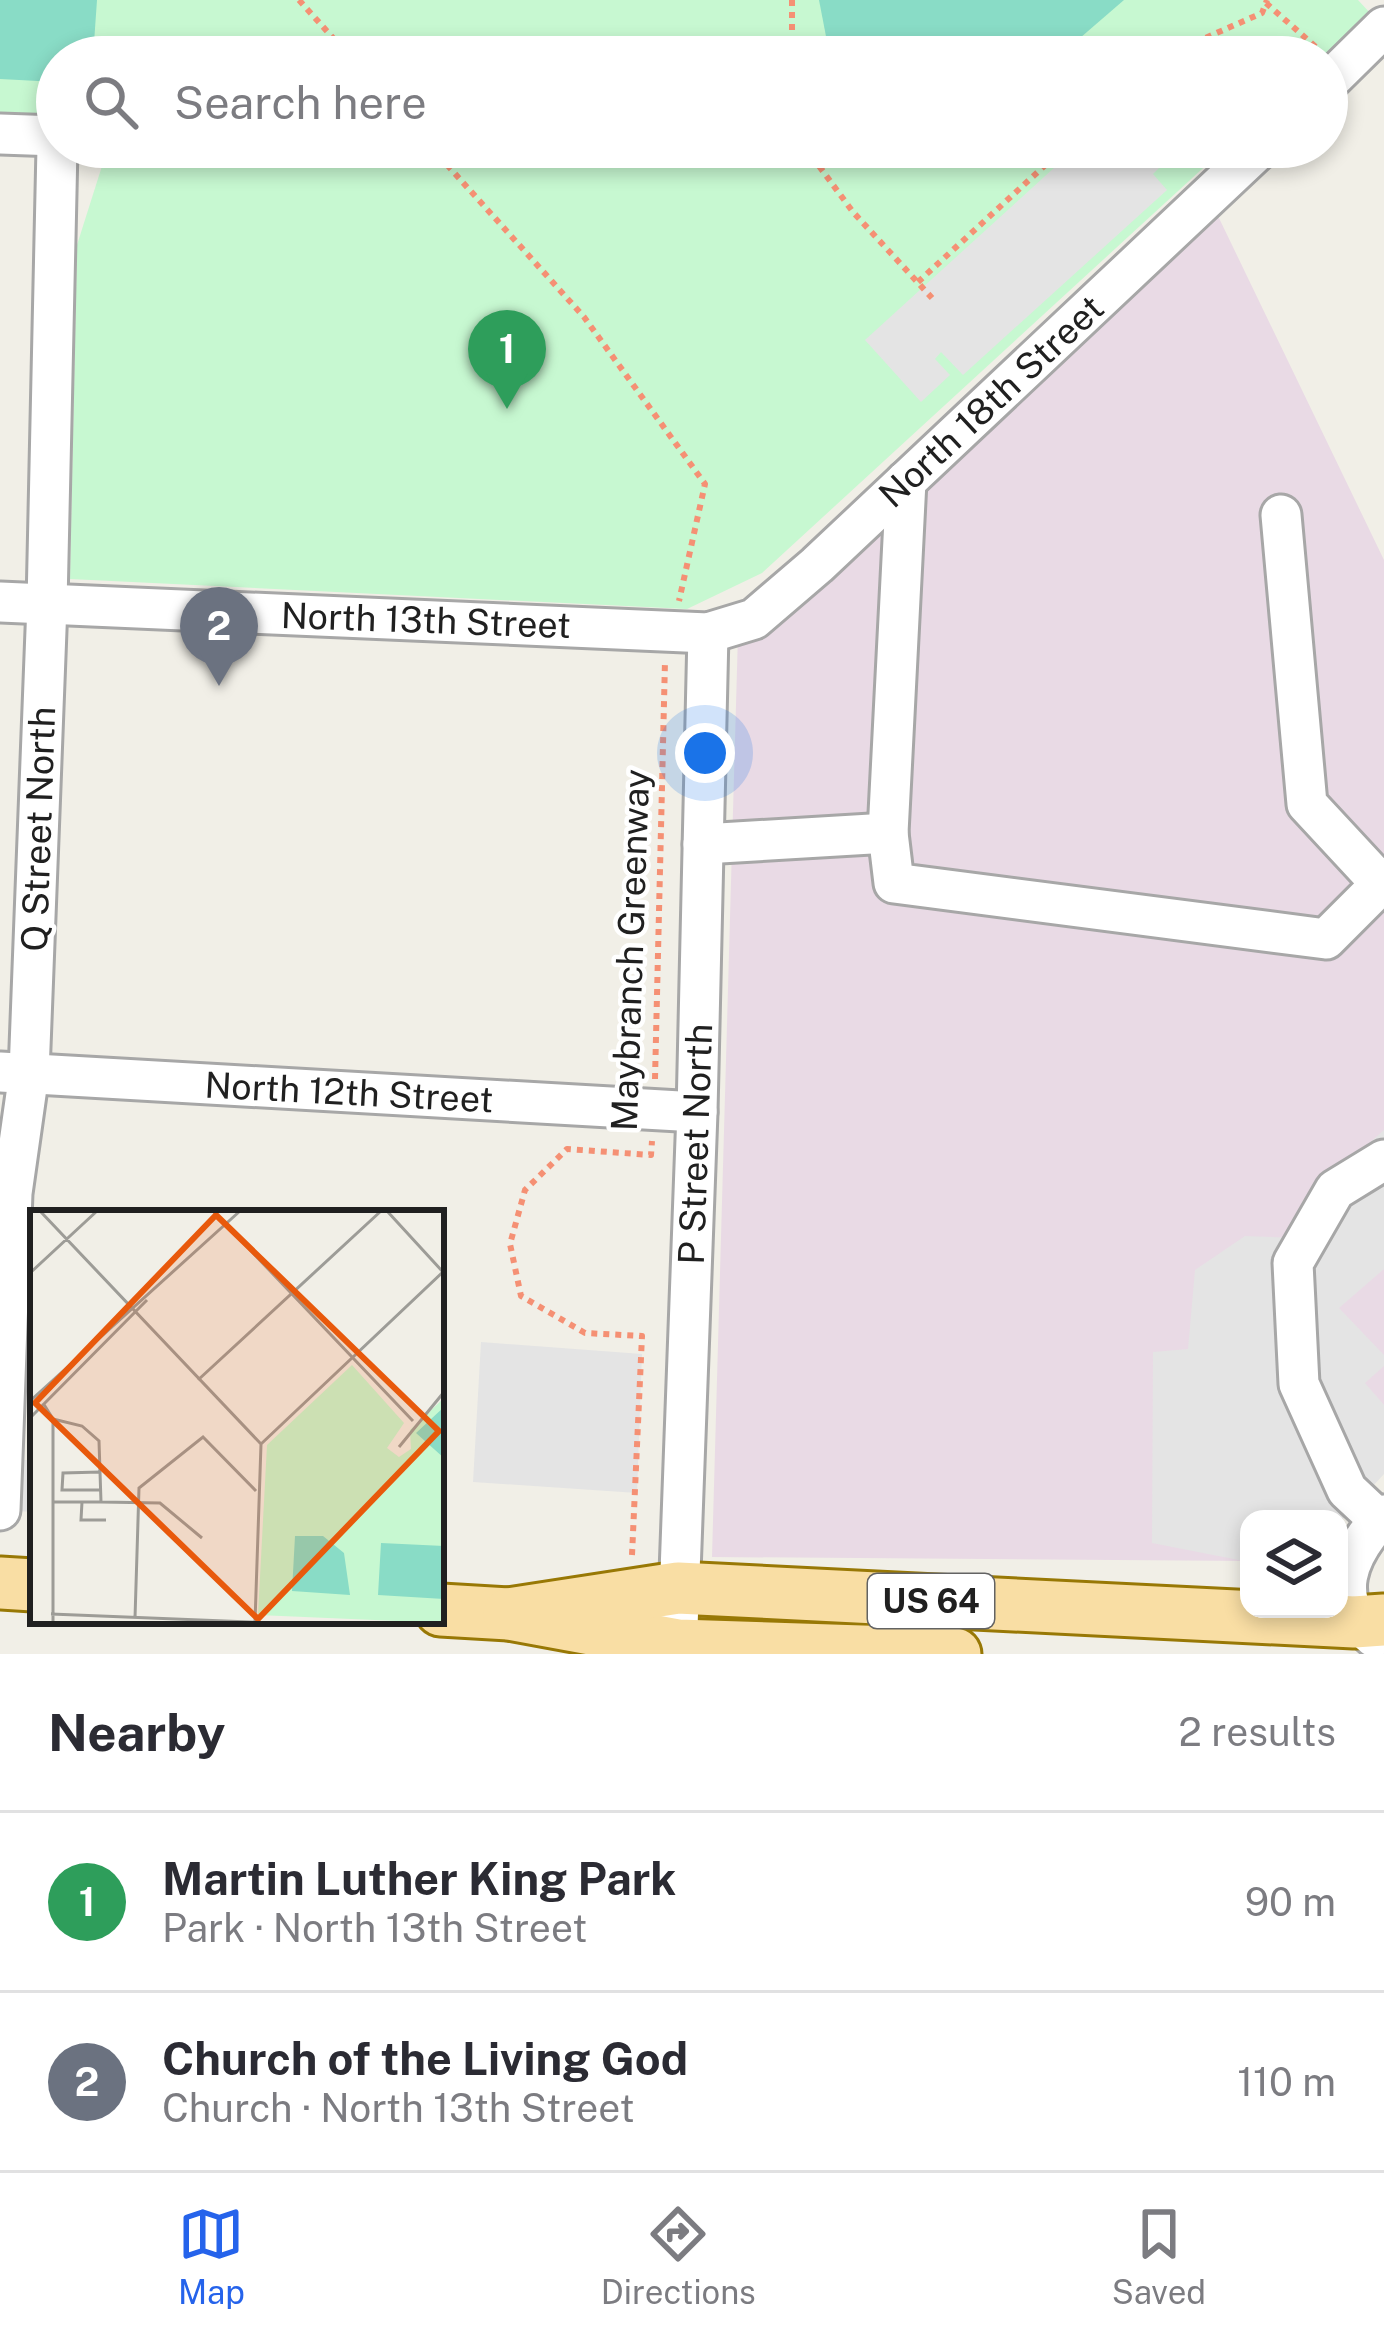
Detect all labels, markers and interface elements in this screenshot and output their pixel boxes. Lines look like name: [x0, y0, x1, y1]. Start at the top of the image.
search box: [36, 36, 1348, 168]
icon: search: [78, 69, 144, 135]
text: Search here: [174, 76, 427, 129]
street label: North 18th Street: [870, 286, 1112, 516]
pin: 1: [468, 310, 546, 409]
pin: 2: [180, 587, 258, 686]
street label: North 13th Street: [280, 594, 572, 646]
street label: Q Street North: [13, 706, 63, 952]
your location: [675, 723, 735, 783]
street label: Maybranch Greenway: [603, 768, 657, 1132]
street label: P Street North: [670, 1023, 720, 1265]
street label: North 12th Street: [204, 1063, 494, 1121]
inset map: [30, 1210, 444, 1624]
map controls: [1240, 1510, 1348, 1618]
button: layers: [1240, 1510, 1348, 1618]
road number: US 64: [868, 1574, 994, 1628]
text: Nearby: [48, 1703, 225, 1762]
text: 2 results: [1179, 1709, 1336, 1755]
text: Martin Luther King Park: [162, 1852, 676, 1905]
text: 1: [79, 1879, 95, 1925]
text: 90 m: [1245, 1879, 1336, 1925]
text: Park · North 13th Street: [162, 1905, 587, 1951]
text: Church of the Living God: [162, 2032, 688, 2085]
text: 2: [75, 2059, 99, 2105]
text: 110 m: [1237, 2059, 1336, 2105]
text: Church · North 13th Street: [162, 2085, 635, 2131]
tab: Map: [178, 2201, 245, 2311]
tab: Directions: [601, 2201, 756, 2311]
tab: Saved: [1112, 2201, 1206, 2311]

